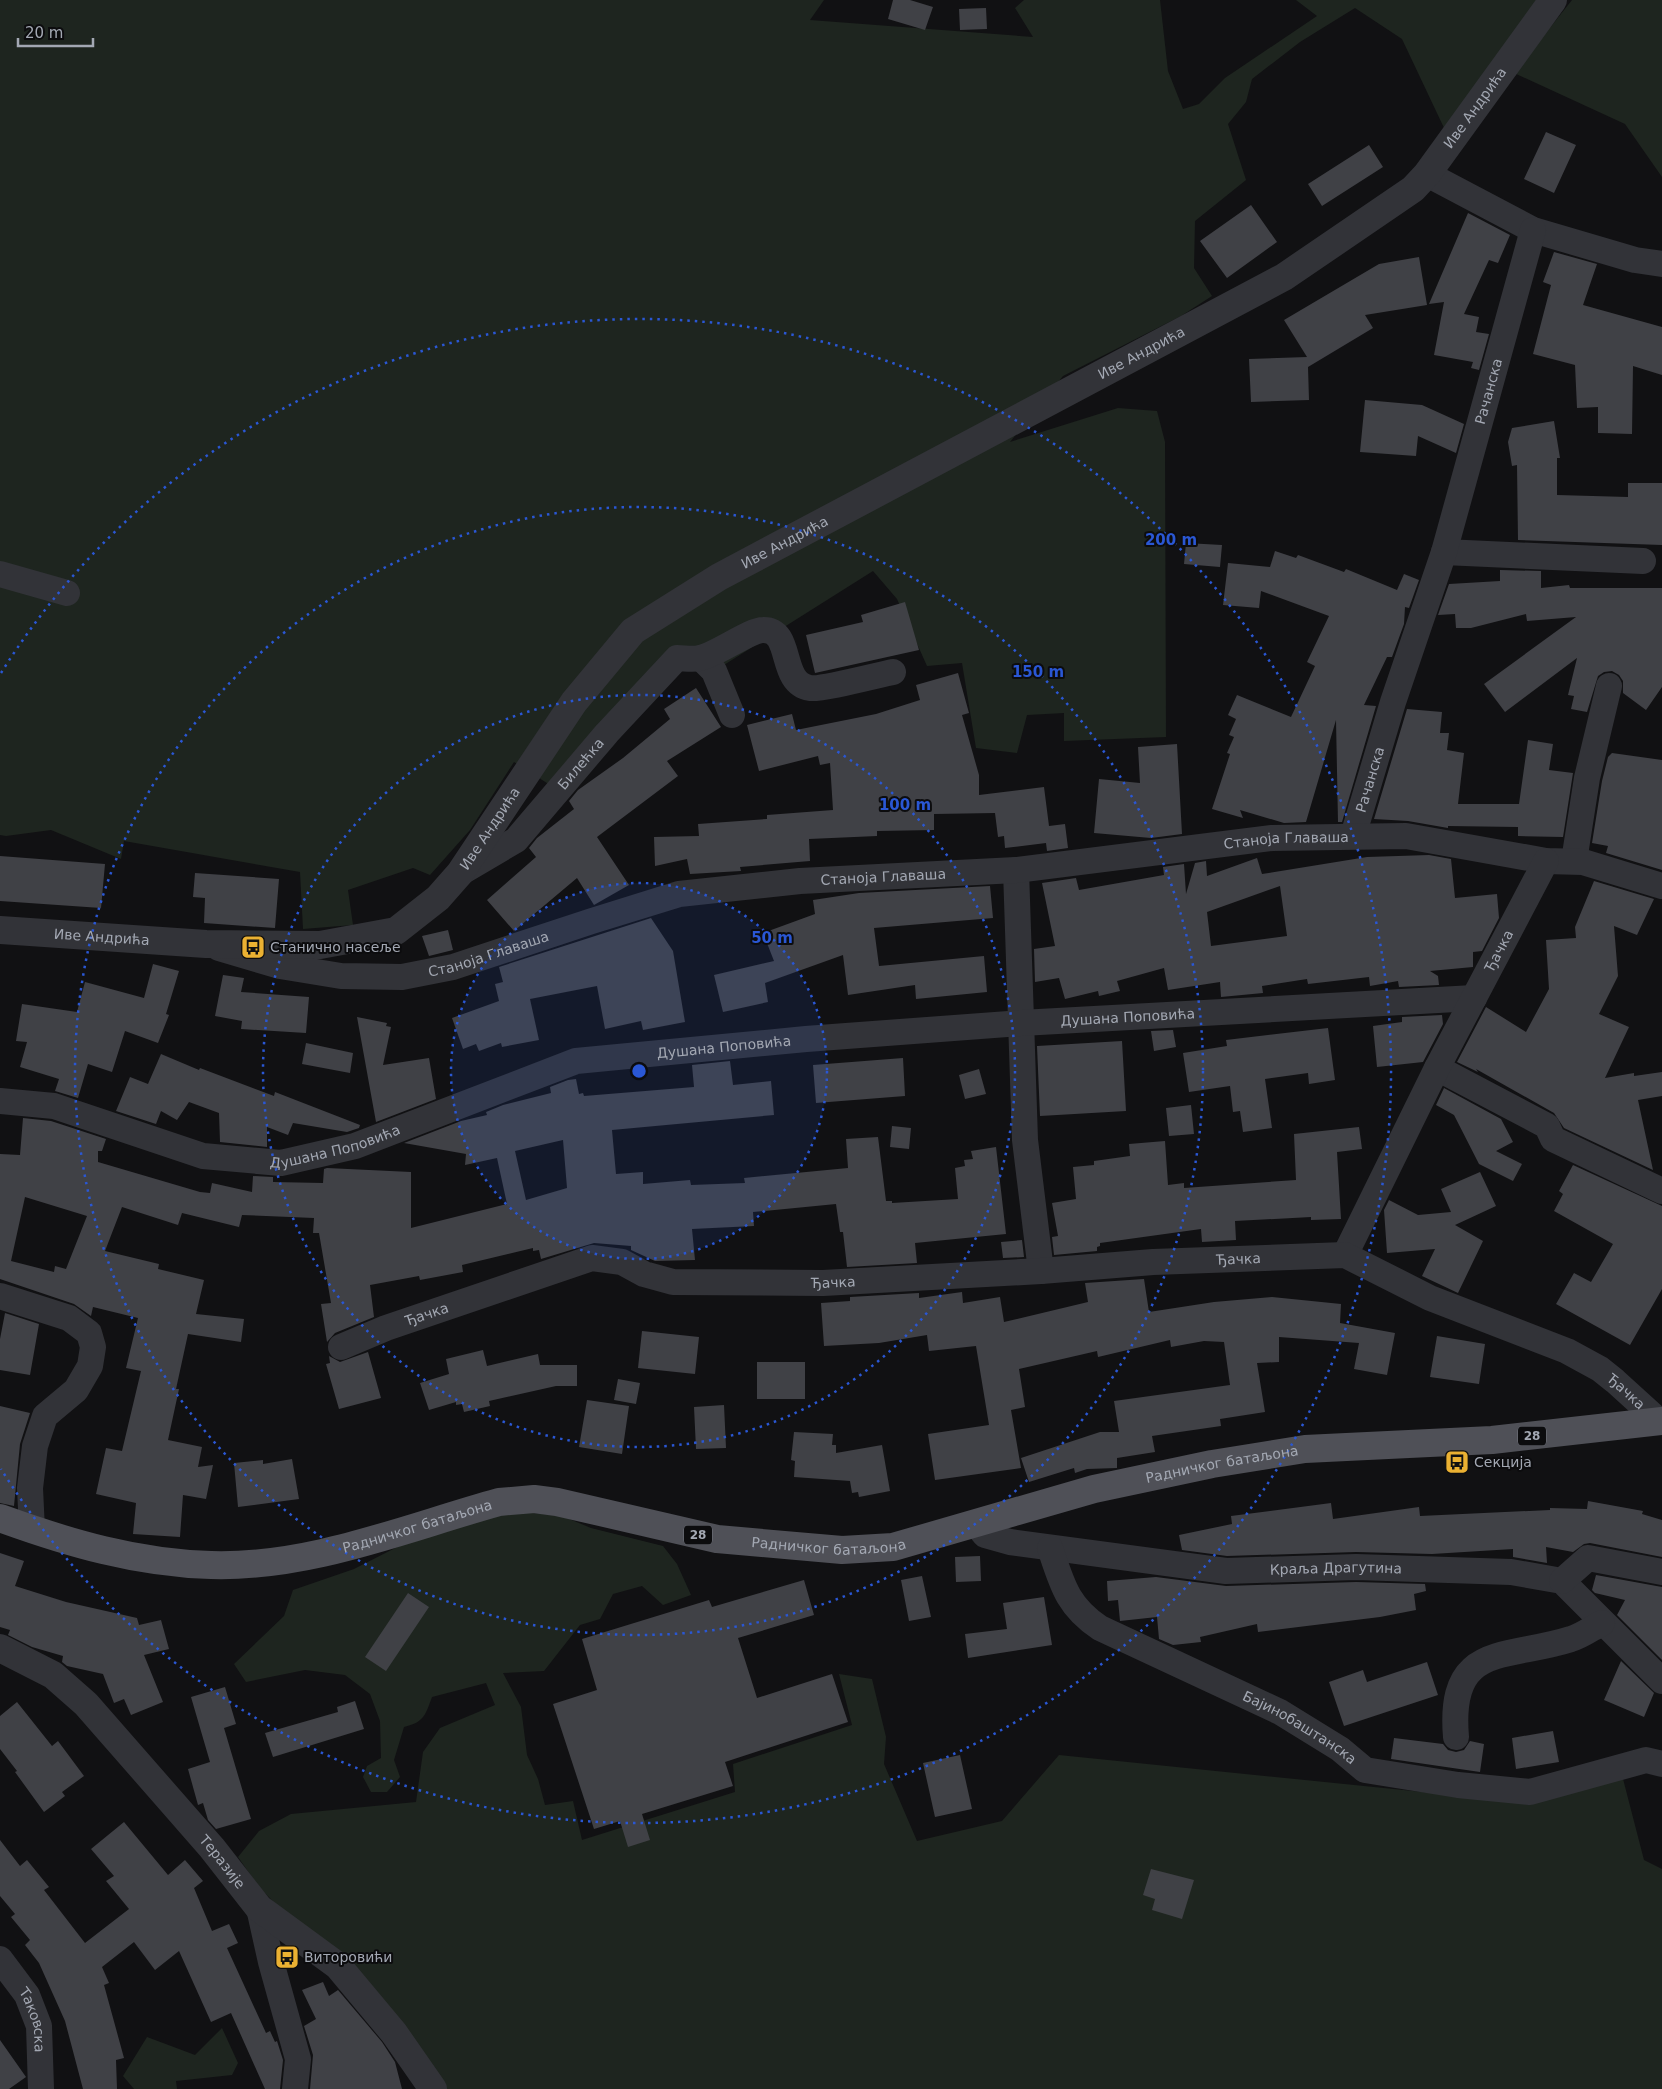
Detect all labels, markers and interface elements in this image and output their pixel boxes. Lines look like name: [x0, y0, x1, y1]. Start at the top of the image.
scale bar: [18, 15, 92, 47]
text: 20 m: [25, 24, 63, 42]
street label: Иве Андрића: [1440, 64, 1510, 151]
street label: Иве Андрића: [1095, 323, 1187, 382]
street label: Рачанска: [1472, 356, 1505, 426]
street label: Иве Андрића: [738, 513, 831, 572]
text: 200 m: [1145, 531, 1197, 549]
text: 150 m: [1012, 663, 1064, 681]
street label: Билећка: [554, 735, 607, 793]
street label: Рачанска: [1353, 745, 1387, 814]
street label: Иве Андрића: [456, 784, 523, 873]
text: 100 m: [879, 796, 931, 814]
street label: Станоја Главаша: [1223, 829, 1349, 852]
street label: Станоја Главаша: [820, 866, 946, 888]
street label: Иве Андрића: [53, 926, 150, 948]
street label: Ђачка: [1481, 927, 1516, 975]
street label: Станоја Главаша: [427, 928, 551, 980]
text: 50 m: [751, 929, 793, 947]
bus stop icon: Станично насеље: [240, 934, 266, 960]
place label: Станично насеље: [270, 939, 401, 955]
street label: Душана Поповића: [1060, 1005, 1196, 1029]
street label: Душана Поповића: [656, 1032, 792, 1061]
centre of rings: [630, 1062, 648, 1080]
street label: Душана Поповића: [269, 1121, 402, 1171]
street label: Ђачка: [1215, 1250, 1261, 1268]
street label: Ђачка: [810, 1273, 856, 1291]
street label: Ђачка: [402, 1299, 451, 1329]
street label: Ђачка: [1604, 1370, 1648, 1412]
road number: 28: [1518, 1426, 1546, 1445]
street label: Радничког батаљона: [1144, 1442, 1299, 1486]
bus stop icon: Секција: [1444, 1449, 1470, 1475]
place label: Секција: [1474, 1454, 1532, 1470]
street label: Радничког батаљона: [341, 1496, 494, 1556]
road number: 28: [684, 1526, 712, 1544]
street label: Радничког батаљона: [751, 1534, 908, 1558]
street label: Краља Драгутина: [1270, 1559, 1402, 1578]
street label: Бајинобаштанска: [1240, 1688, 1360, 1767]
street label: Теразије: [196, 1831, 249, 1892]
bus stop icon: Виторовићи: [274, 1944, 300, 1970]
place label: Виторовићи: [304, 1949, 392, 1965]
street label: Таковска: [15, 1983, 48, 2053]

